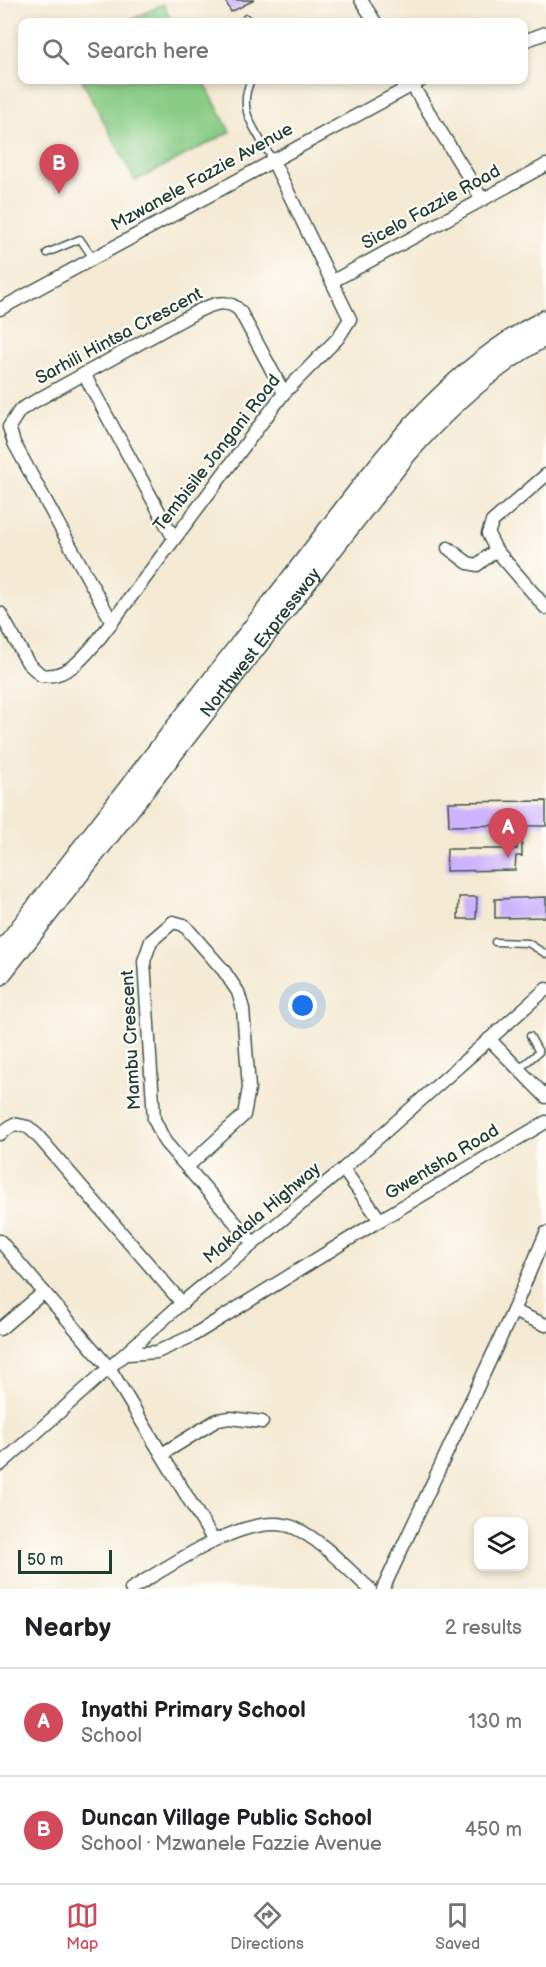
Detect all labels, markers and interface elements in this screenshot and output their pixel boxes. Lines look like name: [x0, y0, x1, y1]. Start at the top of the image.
search box: [18, 18, 528, 84]
icon: search: [39, 35, 72, 68]
text: Search here: [87, 38, 209, 65]
street label: Mzwanele Fazzie Avenue: [108, 118, 297, 236]
pin: B: [40, 144, 78, 194]
street label: Sicelo Fazzie Road: [358, 160, 504, 254]
street label: Sarhili Hintsa Crescent: [32, 283, 207, 389]
street label: Tembisile Jongani Road: [149, 370, 285, 536]
street label: Northwest Expressway: [195, 563, 325, 721]
pin: A: [488, 808, 528, 858]
street label: Mambu Crescent: [117, 969, 145, 1110]
your location: [288, 991, 317, 1020]
street label: Gwentsha Road: [381, 1120, 503, 1204]
street label: Makatala Highway: [199, 1157, 325, 1268]
map controls: [474, 1517, 528, 1571]
button: layers: [474, 1517, 528, 1571]
scale bar: [18, 1547, 112, 1574]
text: 50 m: [27, 1551, 63, 1570]
text: Nearby: [24, 1613, 111, 1644]
text: 2 results: [445, 1616, 522, 1640]
text: Inyathi Primary School: [81, 1697, 306, 1724]
text: A: [37, 1710, 50, 1734]
text: 130 m: [468, 1710, 522, 1734]
text: School: [81, 1724, 142, 1748]
text: Duncan Village Public School: [81, 1805, 372, 1832]
text: B: [36, 1818, 51, 1842]
text: 450 m: [465, 1818, 522, 1842]
text: School · Mzwanele Fazzie Avenue: [81, 1832, 382, 1856]
tab: Map: [66, 1899, 99, 1954]
tab: Directions: [230, 1899, 304, 1954]
tab: Saved: [435, 1899, 480, 1954]

